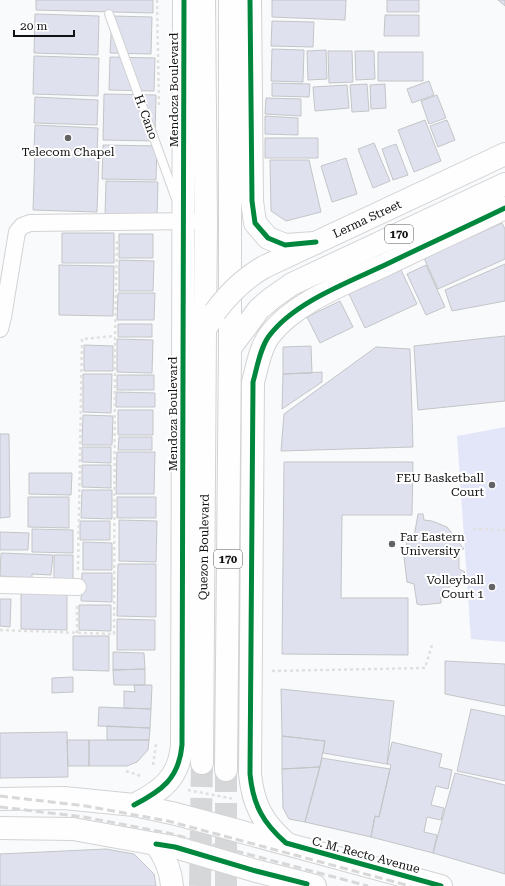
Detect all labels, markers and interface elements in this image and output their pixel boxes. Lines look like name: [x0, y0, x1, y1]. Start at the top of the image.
scale bar: [14, 12, 74, 38]
text: 20 m: [20, 19, 47, 33]
street label: Mendoza Boulevard: [167, 32, 181, 147]
street label: H. Cano: [131, 93, 161, 141]
marker: Telecom Chapel: [63, 133, 73, 143]
place label: Telecom Chapel: [21, 145, 115, 159]
street label: Lerma Street: [331, 197, 404, 241]
road number: 170: [385, 225, 413, 243]
street label: Mendoza Boulevard: [166, 356, 180, 471]
place label: FEU Basketball Court: [396, 471, 485, 499]
marker: FEU Basketball Court: [487, 480, 497, 490]
street label: Quezon Boulevard: [196, 493, 212, 600]
place label: Far Eastern University: [400, 530, 465, 558]
marker: Far Eastern University: [387, 539, 397, 549]
road number: 170: [214, 550, 242, 568]
place label: Volleyball Court 1: [426, 573, 484, 601]
marker: Volleyball Court 1: [487, 582, 497, 592]
street label: C. M. Recto Avenue: [311, 834, 422, 876]

